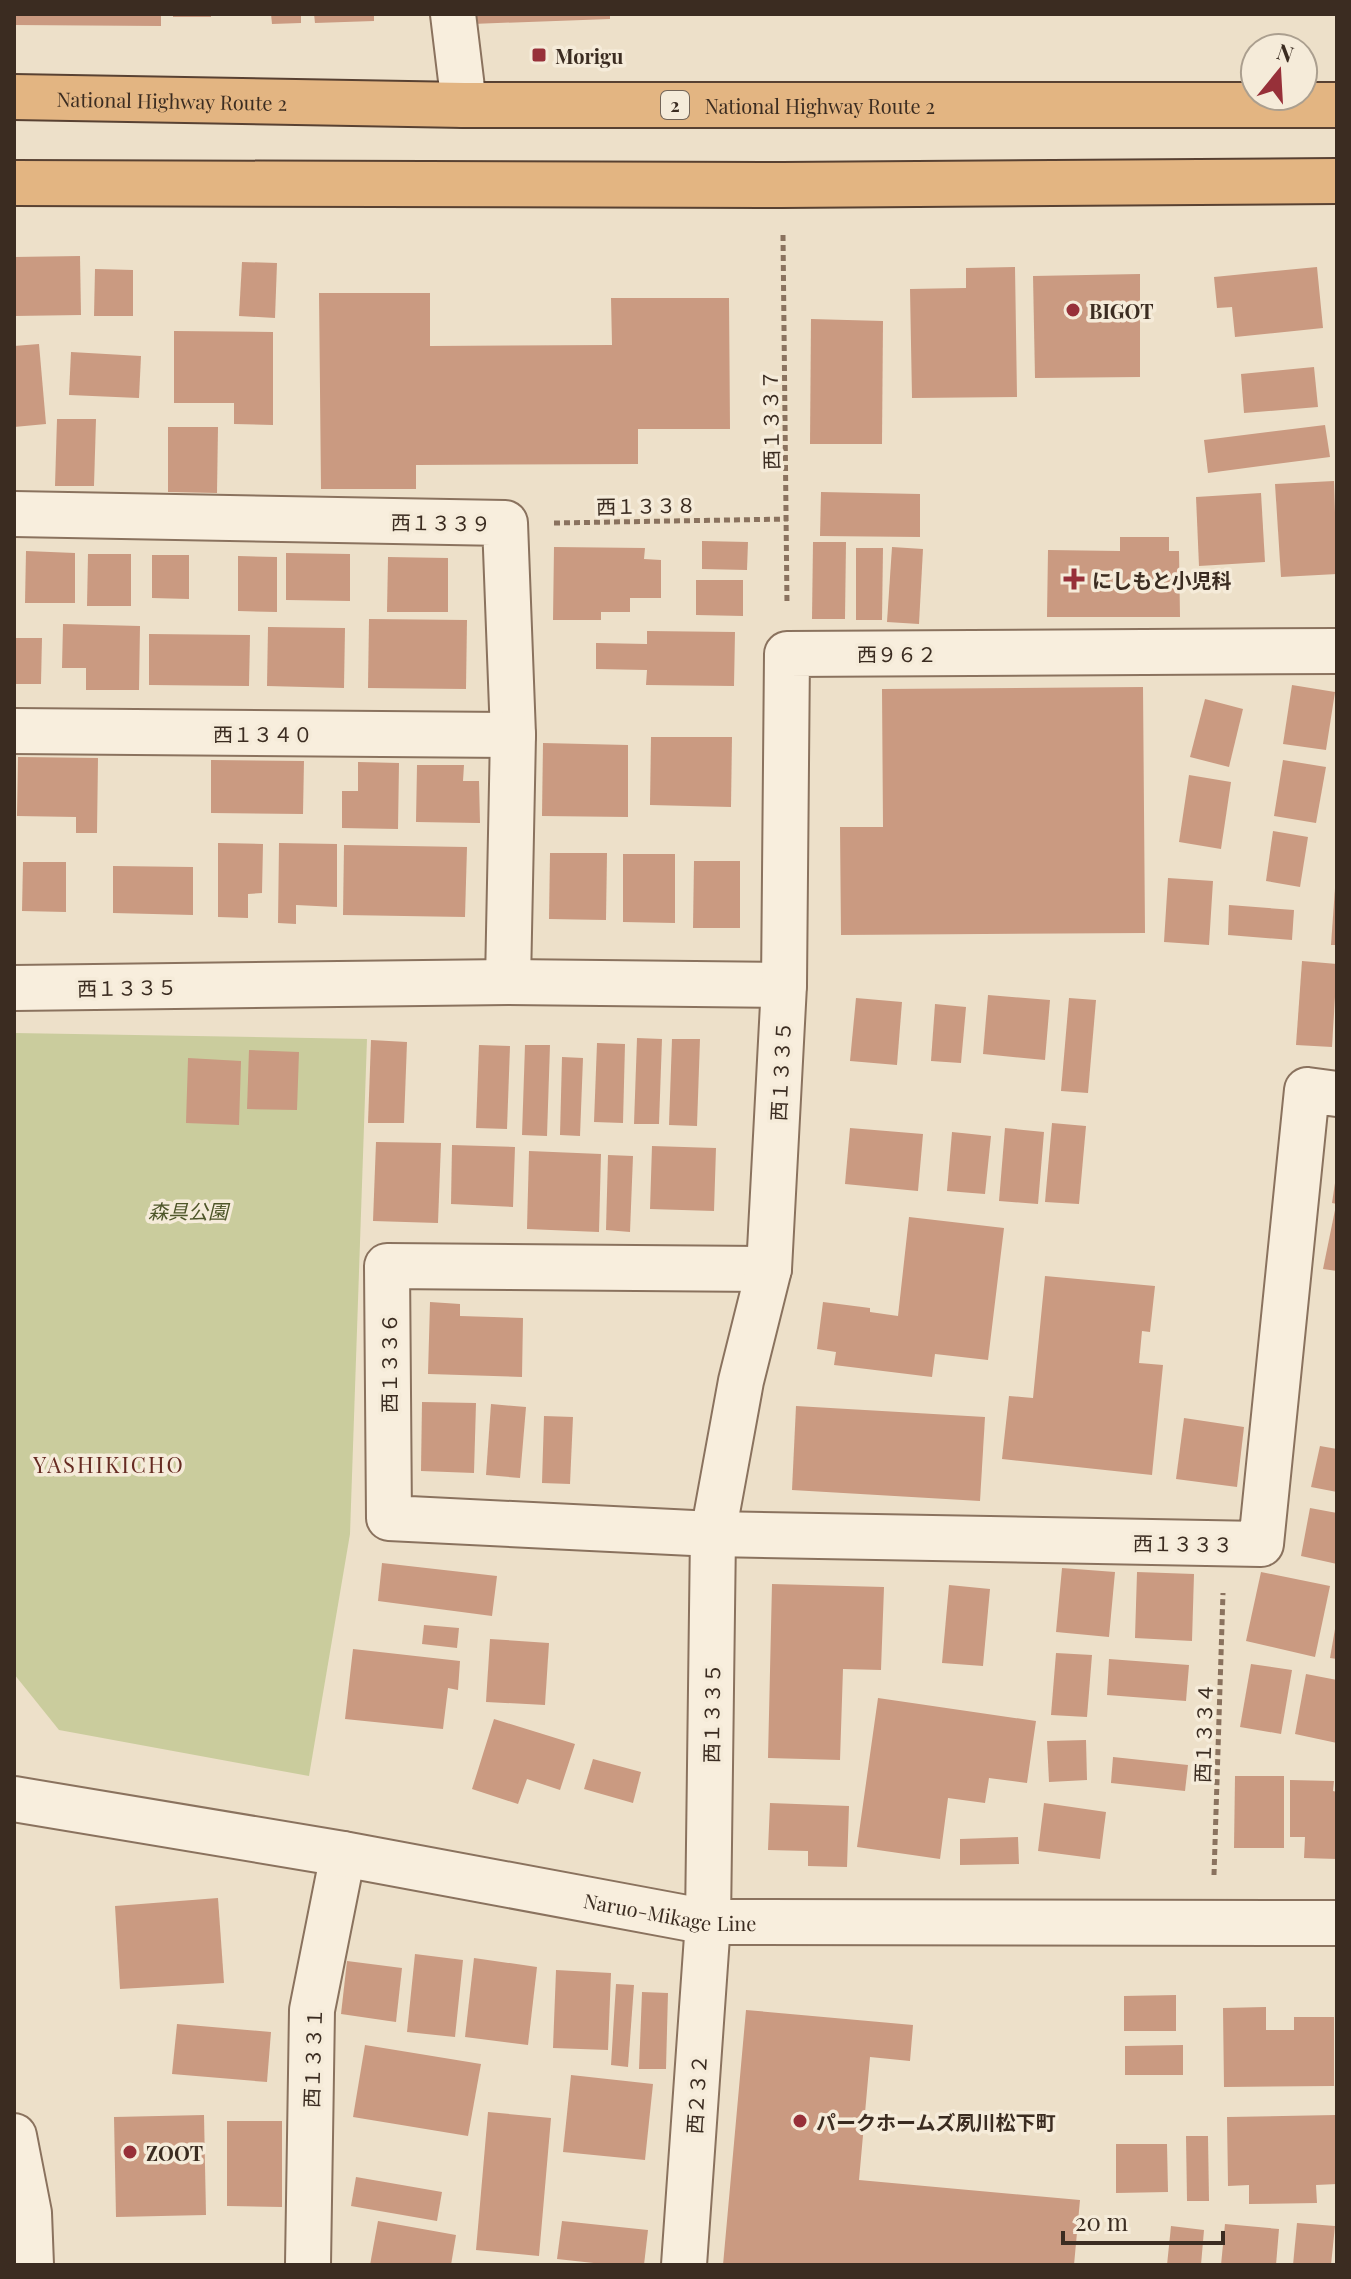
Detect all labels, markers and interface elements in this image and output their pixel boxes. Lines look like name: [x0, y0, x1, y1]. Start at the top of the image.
north arrow: [1239, 32, 1319, 112]
text: N: [1273, 35, 1298, 69]
place label: Morigu: [555, 42, 623, 69]
marker: Morigu: [530, 46, 548, 64]
street label: National Highway Route 2: [57, 84, 287, 115]
road number: 2: [661, 91, 689, 119]
street label: National Highway Route 2: [705, 92, 935, 119]
place label: BIGOT: [1089, 297, 1154, 324]
marker: BIGOT: [1064, 301, 1082, 319]
street label: 西１３３７: [756, 370, 784, 470]
street label: 西１３３８: [596, 491, 696, 519]
street label: 西１３３９: [391, 508, 491, 536]
place label: にしもと小児科: [1092, 566, 1232, 593]
marker: にしもと小児科: [1063, 568, 1085, 590]
street label: 西９６２: [857, 640, 937, 667]
street label: 西１３４０: [213, 720, 313, 747]
street label: 西１３３５: [77, 973, 177, 1001]
street label: 西１３３５: [764, 1020, 796, 1122]
park label: 森具公園: [148, 1197, 231, 1224]
street label: 西１３３６: [375, 1313, 402, 1413]
district label: YASHIKICHO: [32, 1449, 185, 1479]
street label: 西１３３３: [1133, 1529, 1233, 1557]
street label: 西１３３５: [697, 1663, 725, 1763]
street label: 西１３３４: [1188, 1683, 1218, 1783]
street label: Naruo-Mikage Line: [582, 1886, 756, 1936]
street label: 西１３３１: [297, 2008, 327, 2108]
street label: 西２３２: [680, 2053, 712, 2135]
place label: パークホームズ夙川松下町: [816, 2108, 1055, 2135]
marker: パークホームズ夙川松下町: [791, 2112, 809, 2130]
place label: ZOOT: [146, 2139, 203, 2166]
marker: ZOOT: [121, 2143, 139, 2161]
scale bar: [1063, 2195, 1223, 2245]
text: 20 m: [1075, 2205, 1128, 2237]

